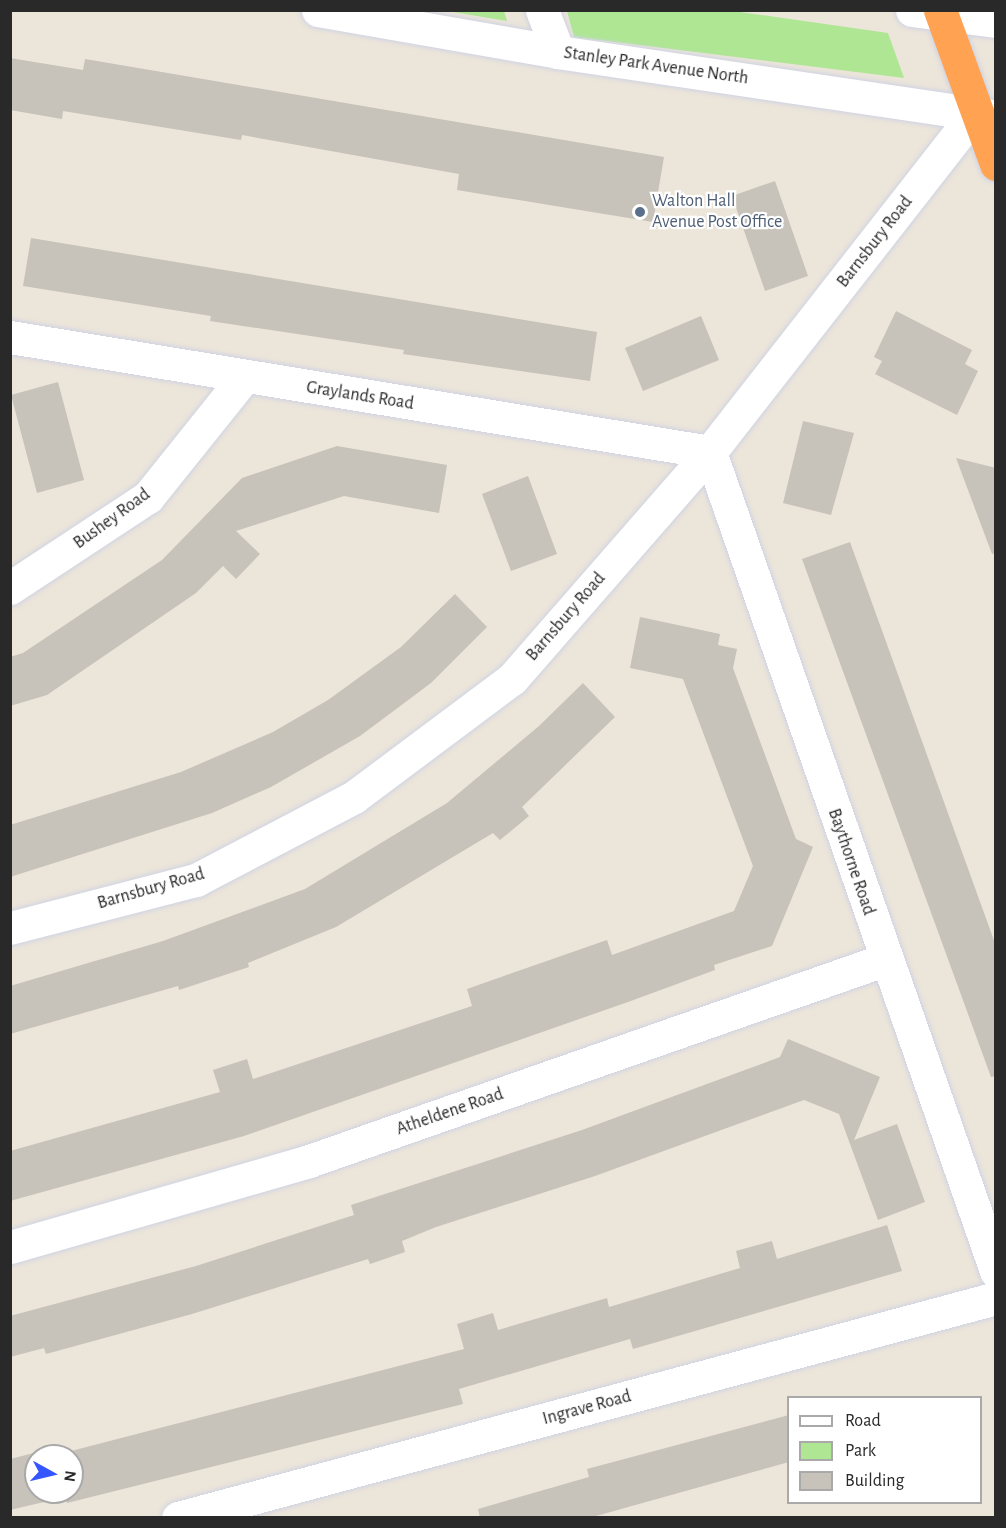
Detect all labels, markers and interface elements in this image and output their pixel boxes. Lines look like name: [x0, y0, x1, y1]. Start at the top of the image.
street label: Stanley Park Avenue North: [562, 42, 750, 90]
place label: Walton Hall Avenue Post Office: [652, 191, 782, 234]
street label: Barnsbury Road: [833, 192, 917, 292]
marker: Walton Hall Avenue Post Office: [633, 205, 647, 219]
street label: Graylands Road: [305, 377, 415, 415]
street label: Bushey Road: [69, 484, 155, 554]
street label: Barnsbury Road: [522, 568, 610, 666]
street label: Baythorne Road: [823, 806, 879, 918]
street label: Barnsbury Road: [95, 863, 207, 915]
street label: Atheldene Road: [394, 1084, 506, 1140]
street label: Ingrave Road: [540, 1386, 634, 1430]
legend: [787, 1396, 982, 1504]
text: Road: [845, 1412, 881, 1430]
text: Park: [845, 1442, 876, 1460]
north arrow: [24, 1444, 84, 1504]
text: N: [61, 1470, 79, 1483]
text: Building: [845, 1472, 904, 1490]

